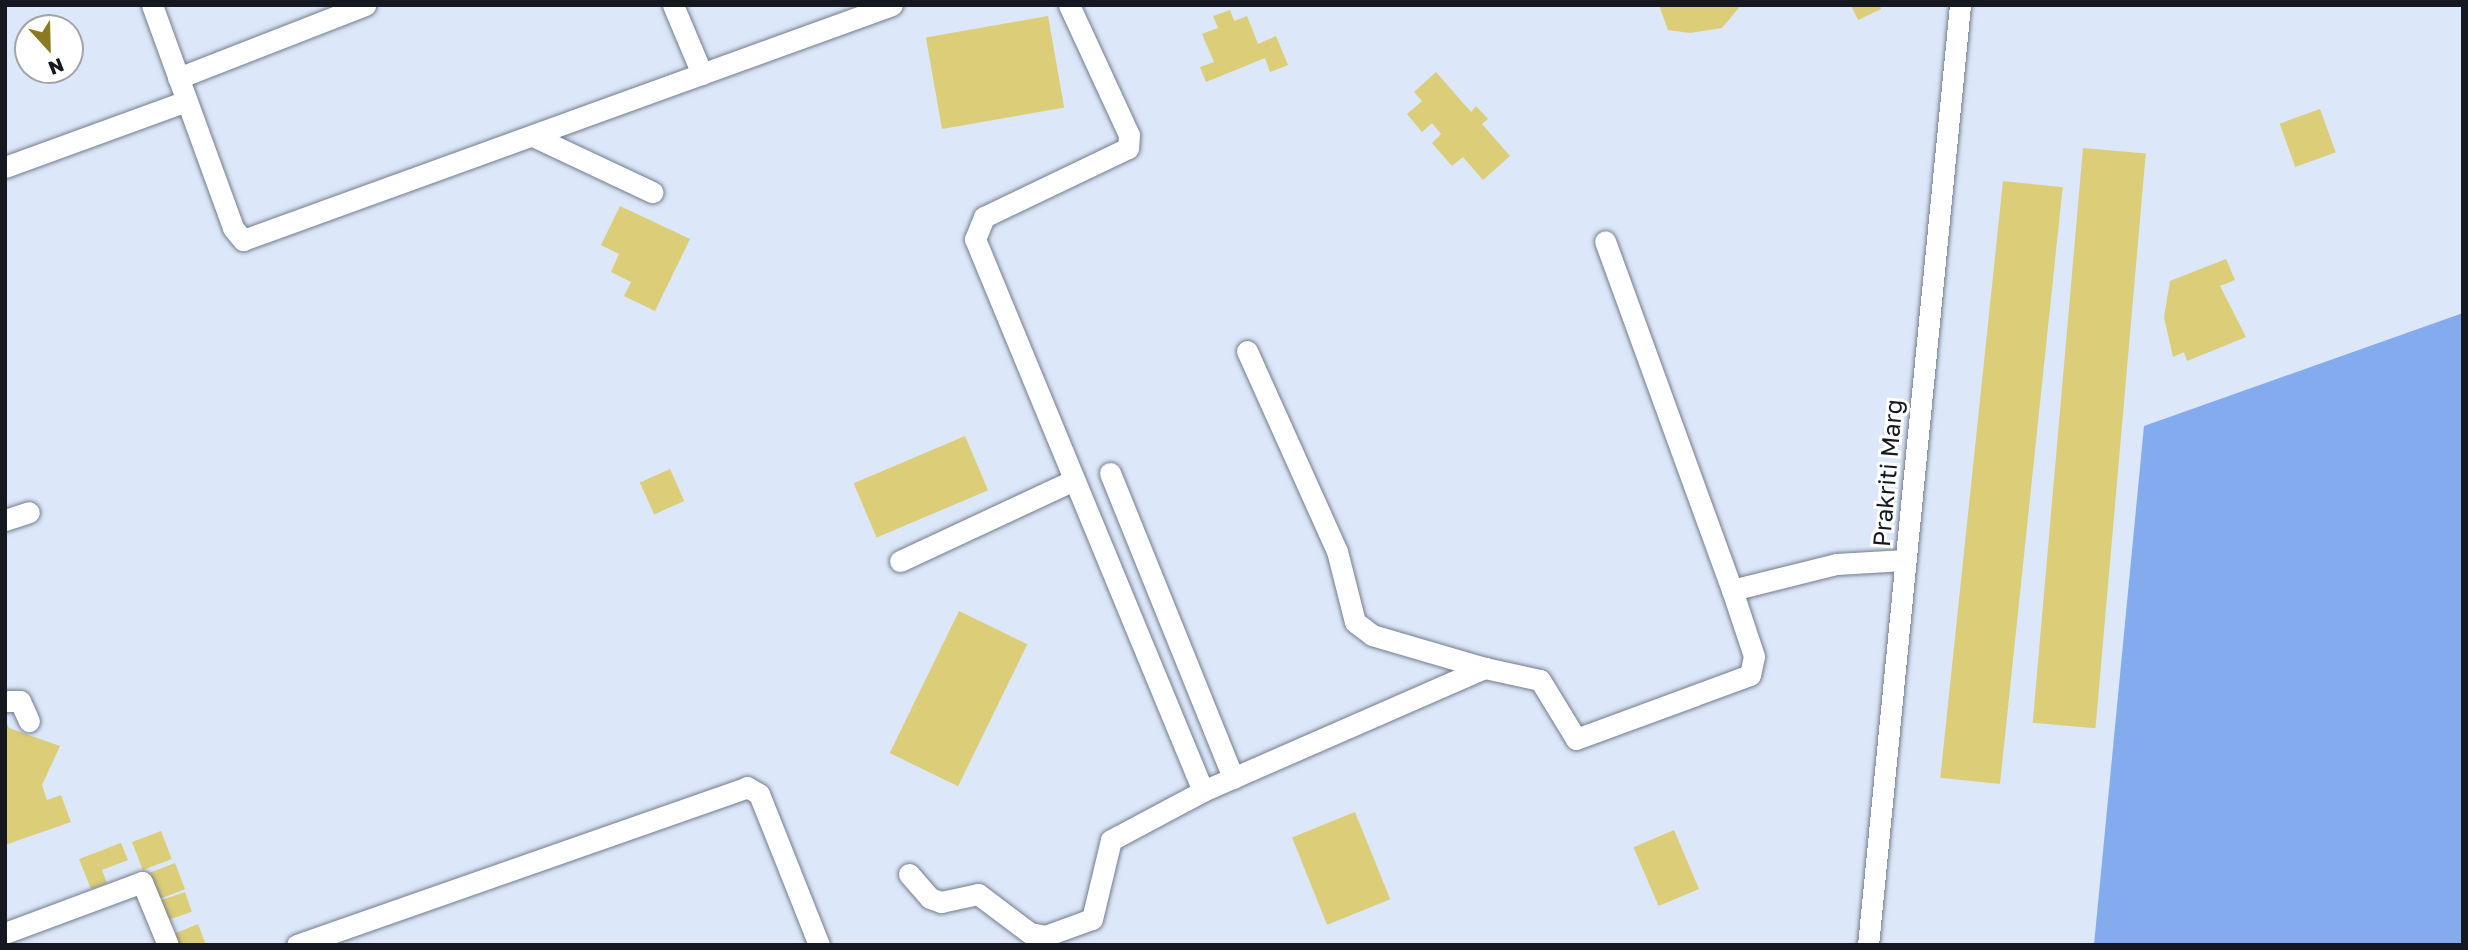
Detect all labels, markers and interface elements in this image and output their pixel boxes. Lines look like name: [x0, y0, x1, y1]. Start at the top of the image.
north arrow: [14, 14, 84, 84]
text: N: [45, 54, 67, 80]
street label: Prakriti Marg: [1866, 398, 1908, 548]

